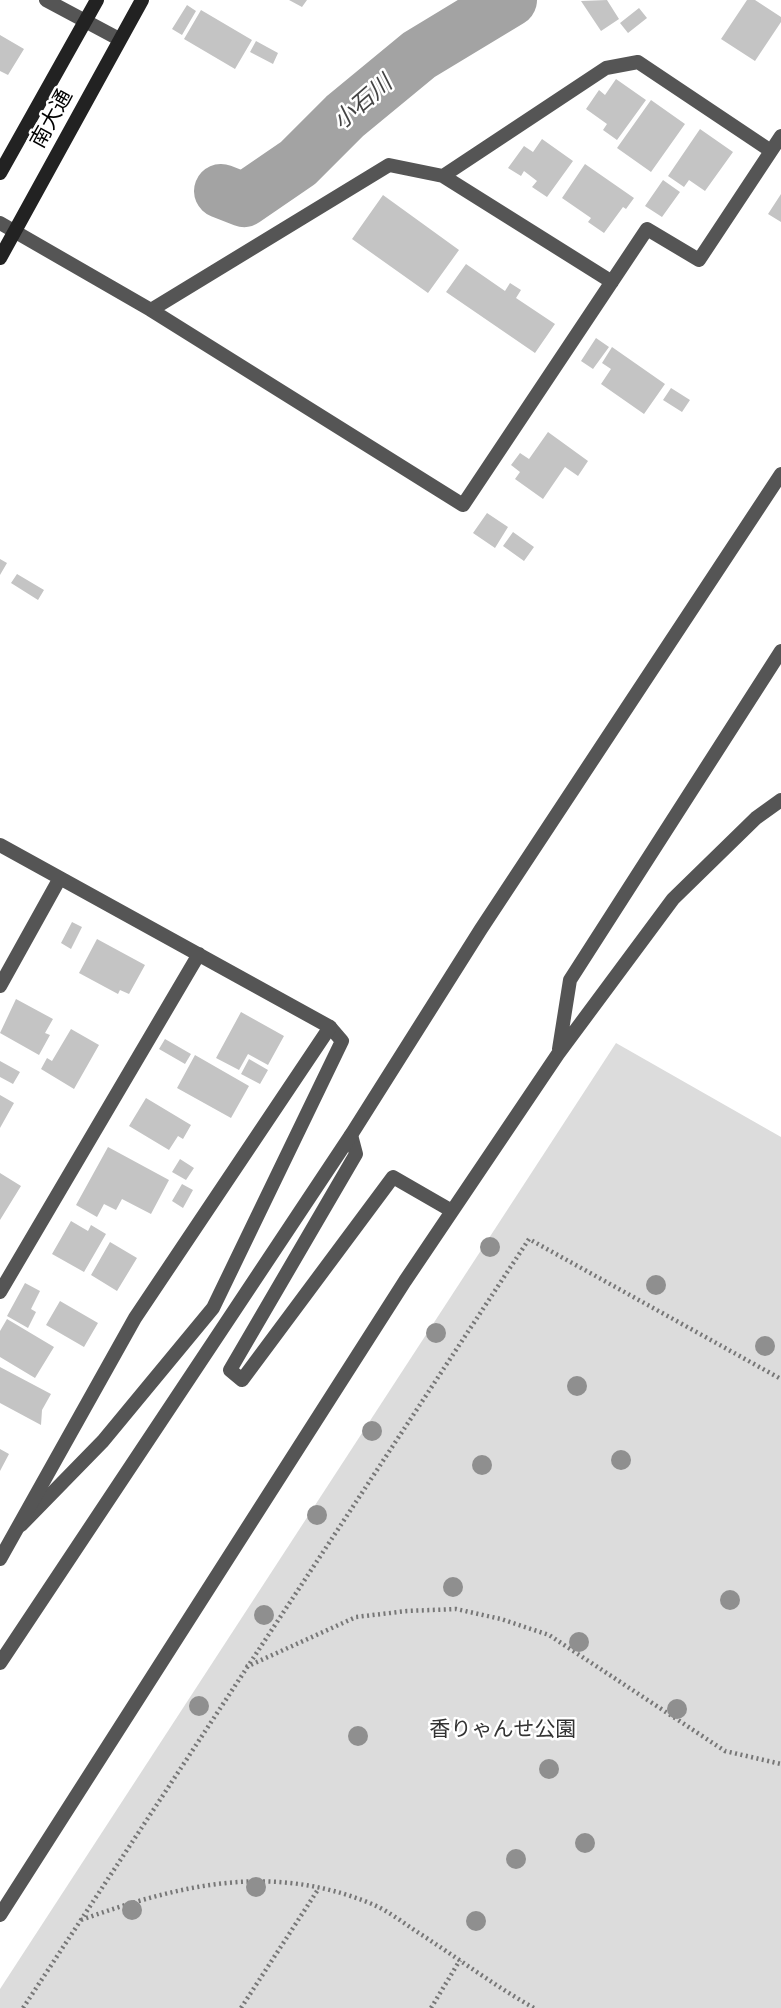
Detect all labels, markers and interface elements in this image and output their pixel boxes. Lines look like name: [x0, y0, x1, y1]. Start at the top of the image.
water label: 小石川: [328, 70, 398, 136]
street label: 南大通: [26, 85, 78, 153]
park label: 香りゃんせ公園: [430, 1717, 576, 1743]

